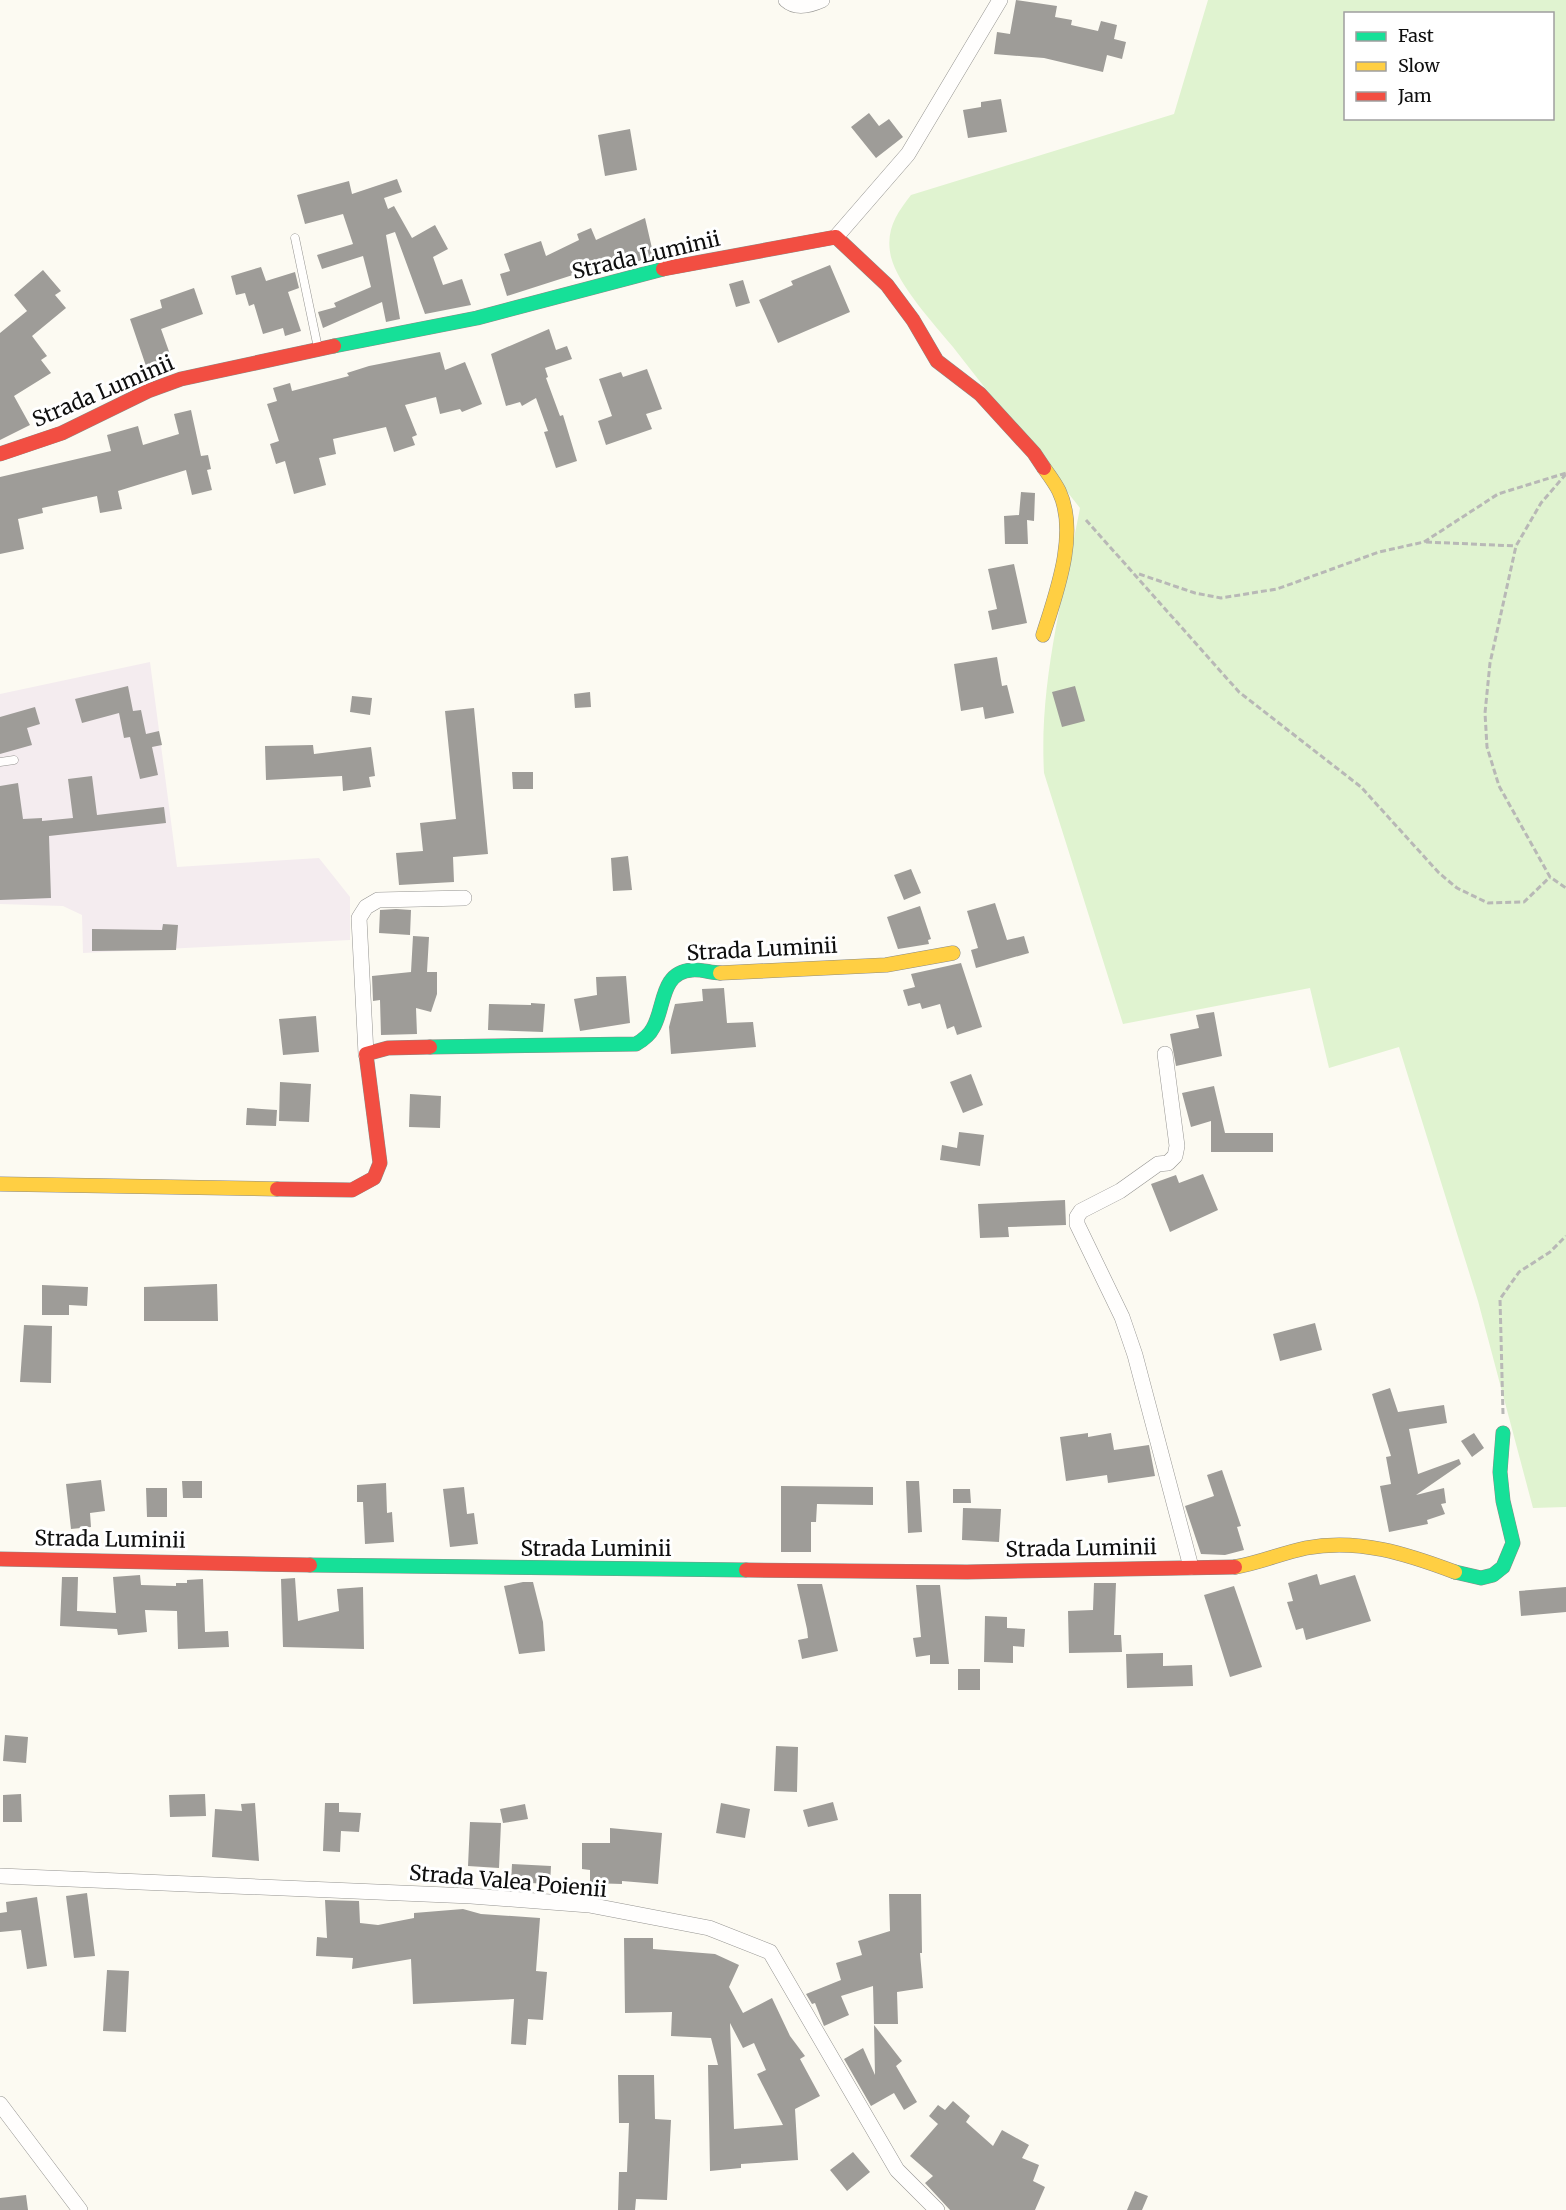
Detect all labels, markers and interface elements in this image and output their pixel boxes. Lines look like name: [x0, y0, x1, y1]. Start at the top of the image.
legend: [1344, 12, 1554, 120]
text: Fast: [1398, 24, 1434, 47]
text: Slow: [1398, 54, 1441, 77]
text: Jam: [1397, 84, 1432, 107]
street label: Strada Luminii: [569, 225, 723, 285]
street label: Strada Luminii: [28, 349, 178, 433]
street label: Strada Luminii: [686, 932, 838, 966]
street label: Strada Luminii: [34, 1524, 186, 1554]
street label: Strada Luminii: [1005, 1533, 1157, 1563]
street label: Strada Luminii: [520, 1535, 672, 1562]
street label: Strada Valea Poienii: [408, 1859, 608, 1903]

